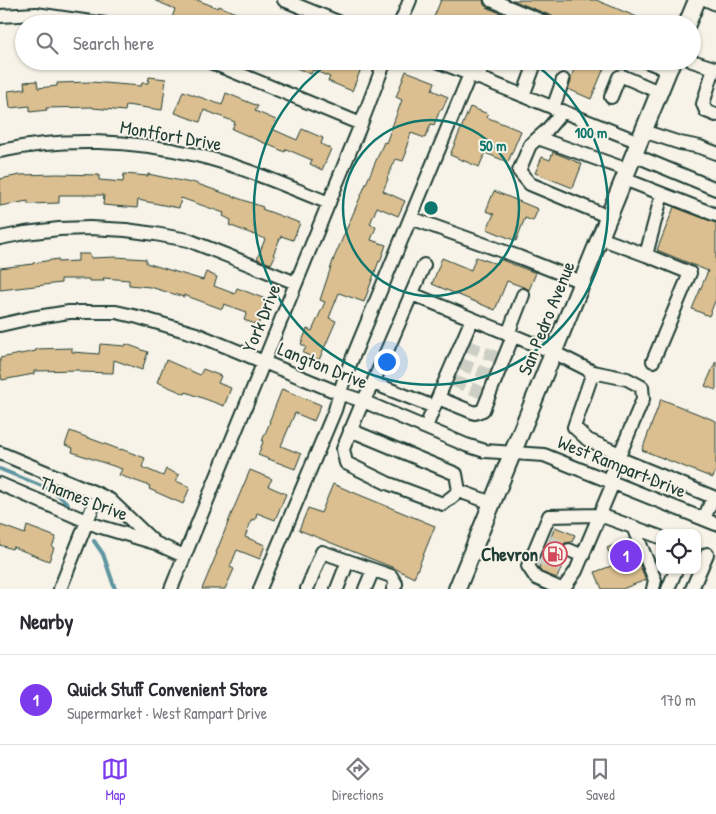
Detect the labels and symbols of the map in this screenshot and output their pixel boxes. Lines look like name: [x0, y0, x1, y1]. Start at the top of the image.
street label: Montfort Drive: [118, 113, 224, 157]
text: 100 m: [575, 122, 607, 143]
text: 50 m: [480, 135, 506, 156]
centre of rings: [422, 199, 440, 217]
street label: San Pedro Avenue: [511, 257, 581, 379]
street label: York Drive: [236, 280, 287, 356]
street label: Langton Drive: [274, 335, 372, 395]
your location: [374, 349, 400, 375]
street label: West Rampart Drive: [554, 428, 690, 504]
street label: Thames Drive: [36, 469, 132, 527]
pin: 1: [610, 537, 642, 575]
place label: Chevron: [481, 541, 538, 567]
fuel station icon: Chevron: [542, 541, 568, 567]

